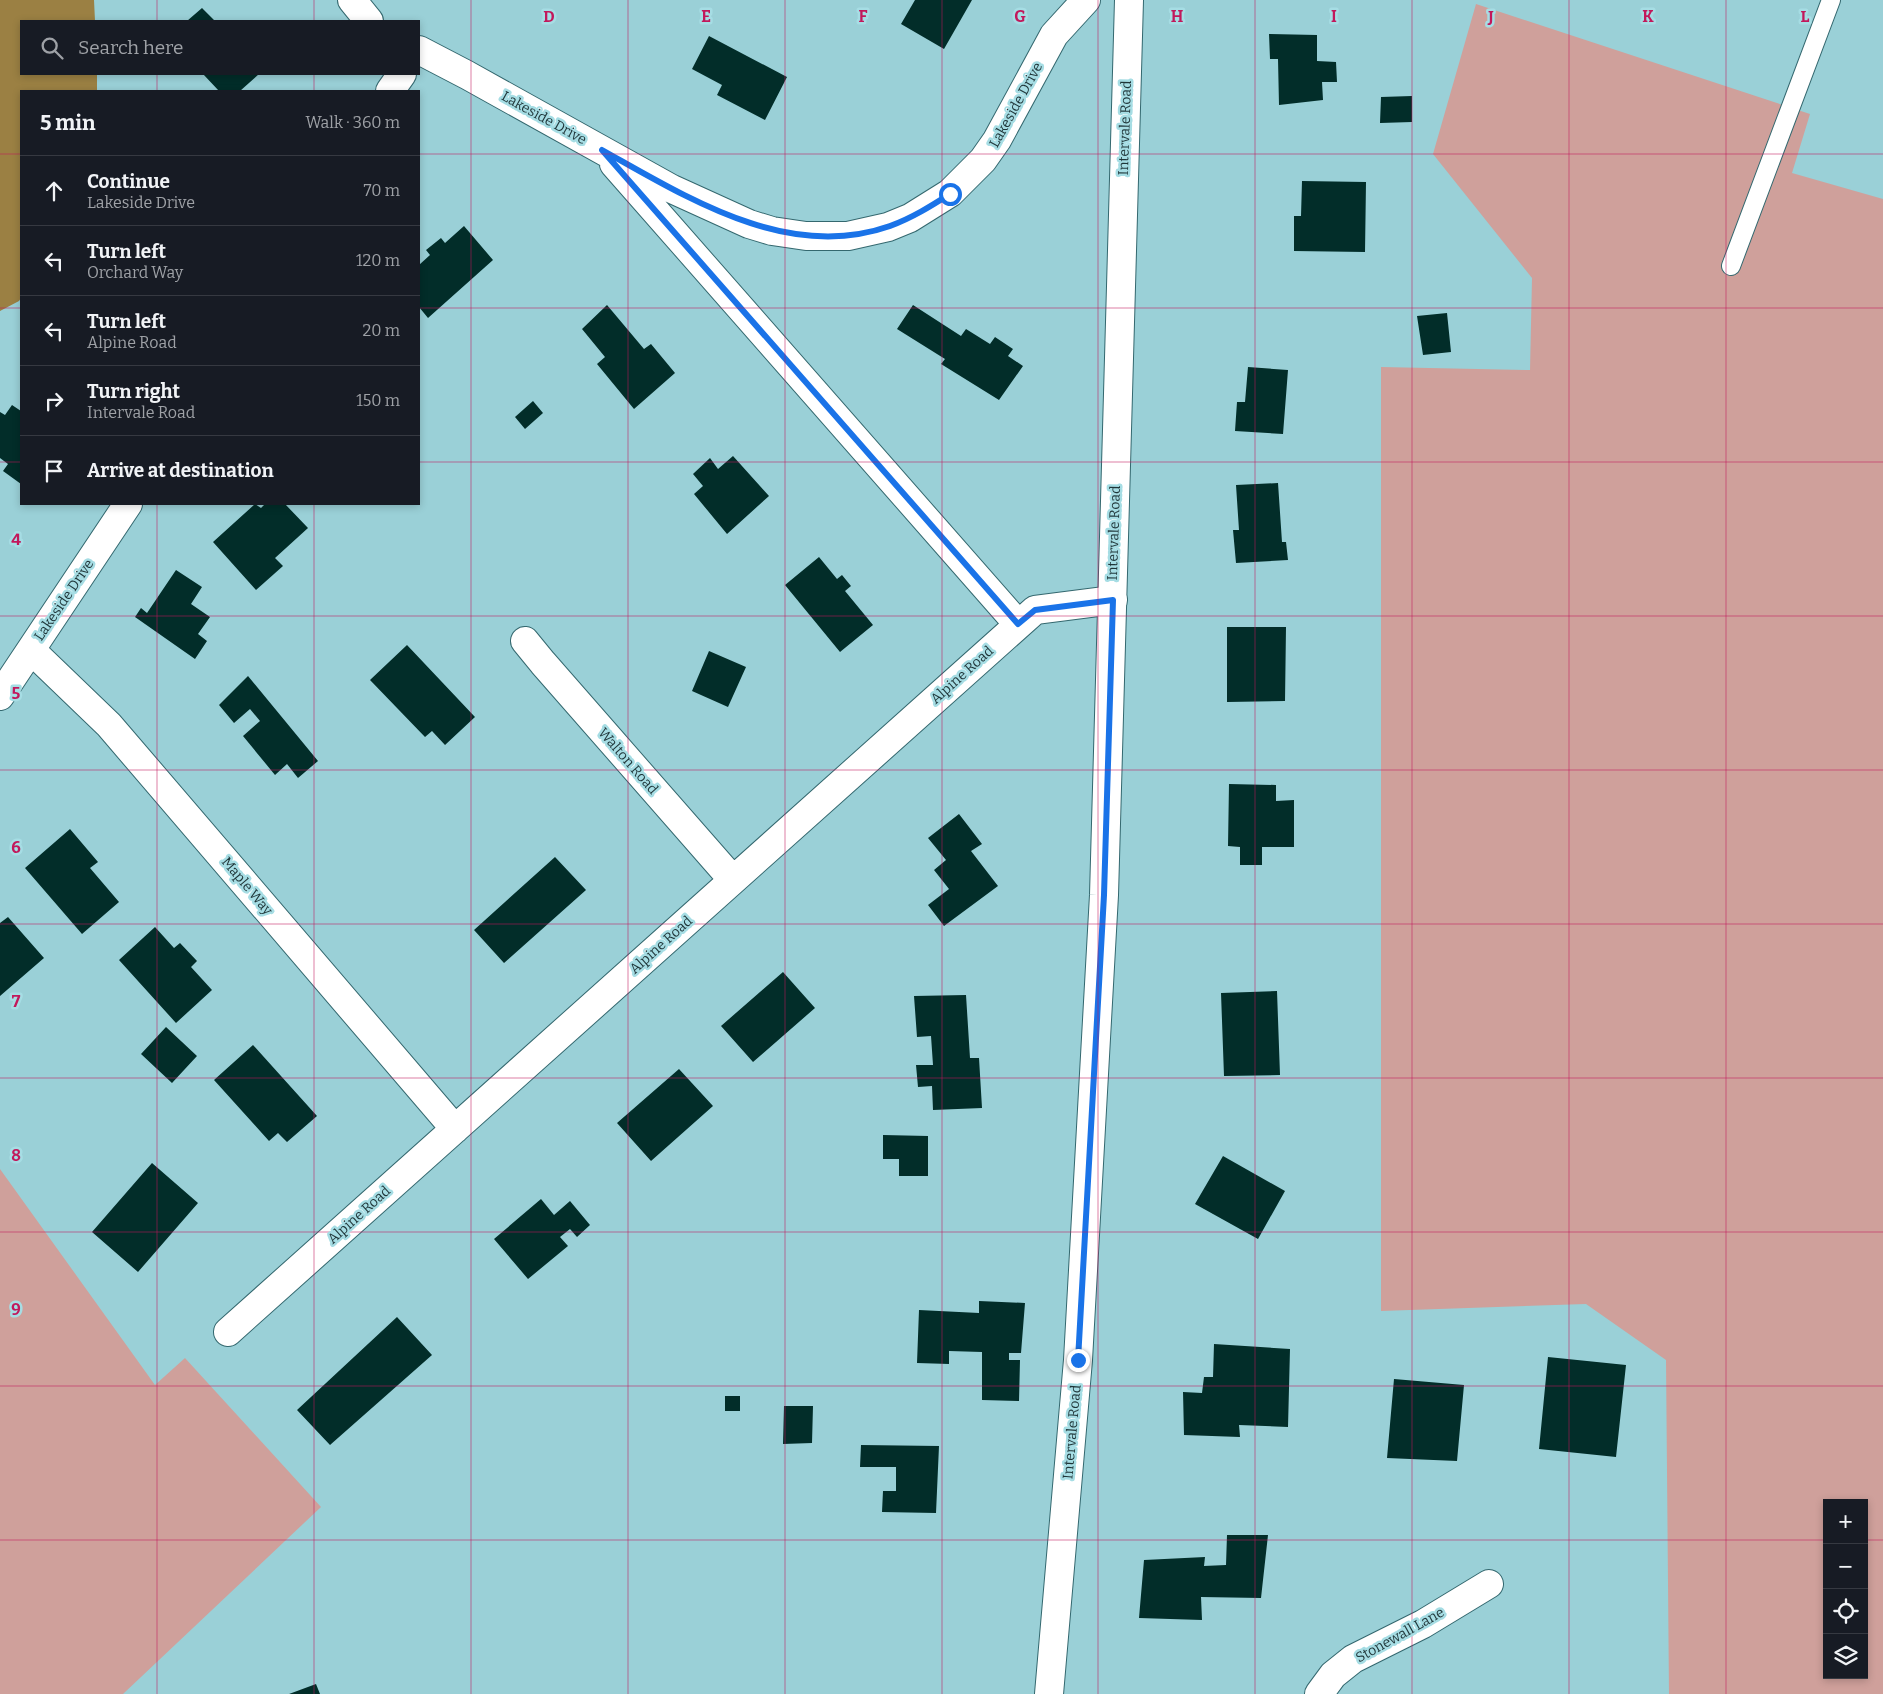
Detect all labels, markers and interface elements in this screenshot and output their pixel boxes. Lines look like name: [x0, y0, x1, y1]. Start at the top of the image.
text: D: [543, 7, 555, 26]
text: E: [701, 7, 711, 26]
text: F: [859, 7, 868, 26]
text: G: [1014, 7, 1026, 26]
text: H: [1171, 7, 1184, 26]
text: I: [1331, 7, 1337, 26]
text: J: [1487, 7, 1494, 26]
text: K: [1642, 7, 1654, 26]
text: L: [1801, 7, 1810, 26]
search box: [20, 20, 420, 75]
icon: search: [38, 34, 66, 62]
text: Search here: [78, 36, 183, 59]
street label: Lakeside Drive: [986, 60, 1046, 150]
street label: Intervale Road: [1115, 80, 1135, 176]
street label: Lakeside Drive: [499, 88, 589, 148]
text: 5 min: [40, 110, 96, 136]
text: Walk · 360 m: [306, 113, 400, 132]
text: Continue: [87, 170, 170, 193]
icon: ahead: [40, 177, 68, 205]
text: 70 m: [364, 181, 400, 200]
route start: [939, 183, 962, 206]
text: Lakeside Drive: [87, 193, 195, 212]
text: Turn left: [87, 240, 166, 263]
icon: left: [40, 247, 68, 275]
text: 120 m: [356, 251, 400, 270]
text: Orchard Way: [87, 263, 183, 282]
text: Turn left: [87, 310, 166, 333]
icon: left: [40, 317, 68, 345]
text: 20 m: [363, 321, 400, 340]
text: Alpine Road: [87, 333, 177, 352]
text: Turn right: [87, 380, 180, 403]
icon: right: [40, 387, 68, 415]
text: 150 m: [356, 391, 400, 410]
text: Intervale Road: [87, 403, 195, 422]
icon: arrive: [40, 457, 68, 485]
text: Arrive at destination: [87, 459, 274, 482]
street label: Intervale Road: [1104, 485, 1124, 581]
text: 4: [11, 530, 21, 549]
street label: Lakeside Drive: [31, 556, 97, 644]
street label: Alpine Road: [927, 642, 997, 708]
text: 5: [12, 684, 21, 703]
street label: Walton Road: [595, 724, 661, 798]
text: 6: [11, 838, 21, 857]
street label: Maple Way: [218, 854, 277, 919]
street label: Alpine Road: [626, 912, 696, 978]
text: 7: [12, 992, 21, 1011]
text: 8: [11, 1146, 21, 1165]
street label: Alpine Road: [324, 1182, 394, 1248]
text: 9: [11, 1300, 21, 1319]
route end: [1067, 1349, 1090, 1372]
street label: Intervale Road: [1059, 1384, 1085, 1480]
map controls: [1823, 1499, 1868, 1679]
button: +: [1823, 1499, 1868, 1544]
button: −: [1823, 1544, 1868, 1589]
button: locate: [1823, 1589, 1868, 1634]
street label: Stonewall Lane: [1353, 1604, 1447, 1666]
button: layers: [1823, 1634, 1868, 1679]

